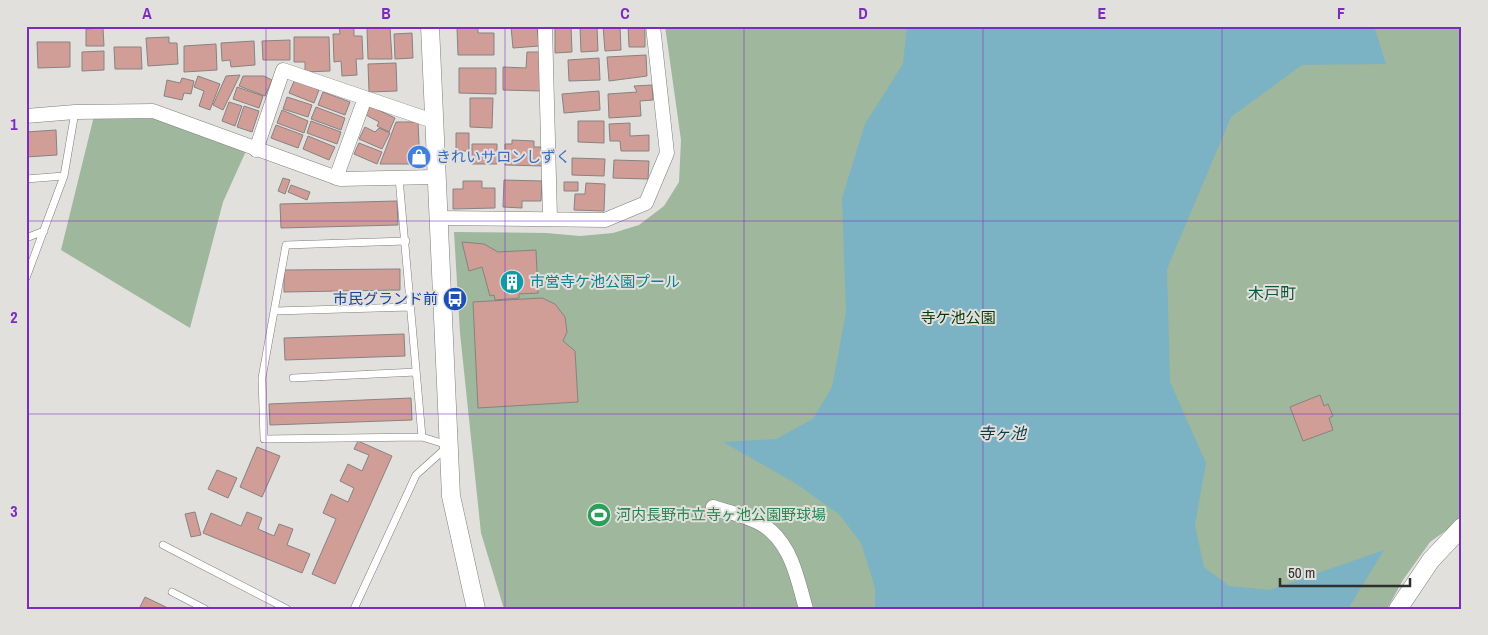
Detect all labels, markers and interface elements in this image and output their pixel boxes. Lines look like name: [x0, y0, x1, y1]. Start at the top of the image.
text: A: [142, 2, 152, 24]
text: B: [381, 2, 391, 24]
text: C: [620, 2, 630, 24]
text: D: [858, 2, 868, 24]
text: E: [1098, 2, 1107, 24]
text: F: [1337, 2, 1345, 24]
text: 1: [10, 113, 18, 135]
shop icon: きれいサロンしずく: [406, 144, 432, 170]
place label: きれいサロンしずく: [436, 146, 571, 167]
building icon: 市営寺ケ池公園プール: [499, 269, 525, 295]
place label: 市営寺ケ池公園プール: [530, 271, 680, 292]
district label: 木戸町: [1248, 282, 1296, 304]
bus stop icon: 市民グランド前: [442, 286, 468, 312]
place label: 市民グランド前: [333, 288, 438, 309]
text: 2: [10, 306, 18, 328]
park label: 寺ケ池公園: [920, 307, 996, 328]
water label: 寺ヶ池: [978, 422, 1028, 444]
text: 3: [10, 500, 18, 522]
sports icon: 河内長野市立寺ヶ池公園野球場: [586, 502, 612, 528]
place label: 河内長野市立寺ヶ池公園野球場: [616, 504, 826, 525]
scale bar: [1280, 555, 1410, 587]
text: 50 m: [1288, 562, 1315, 583]

